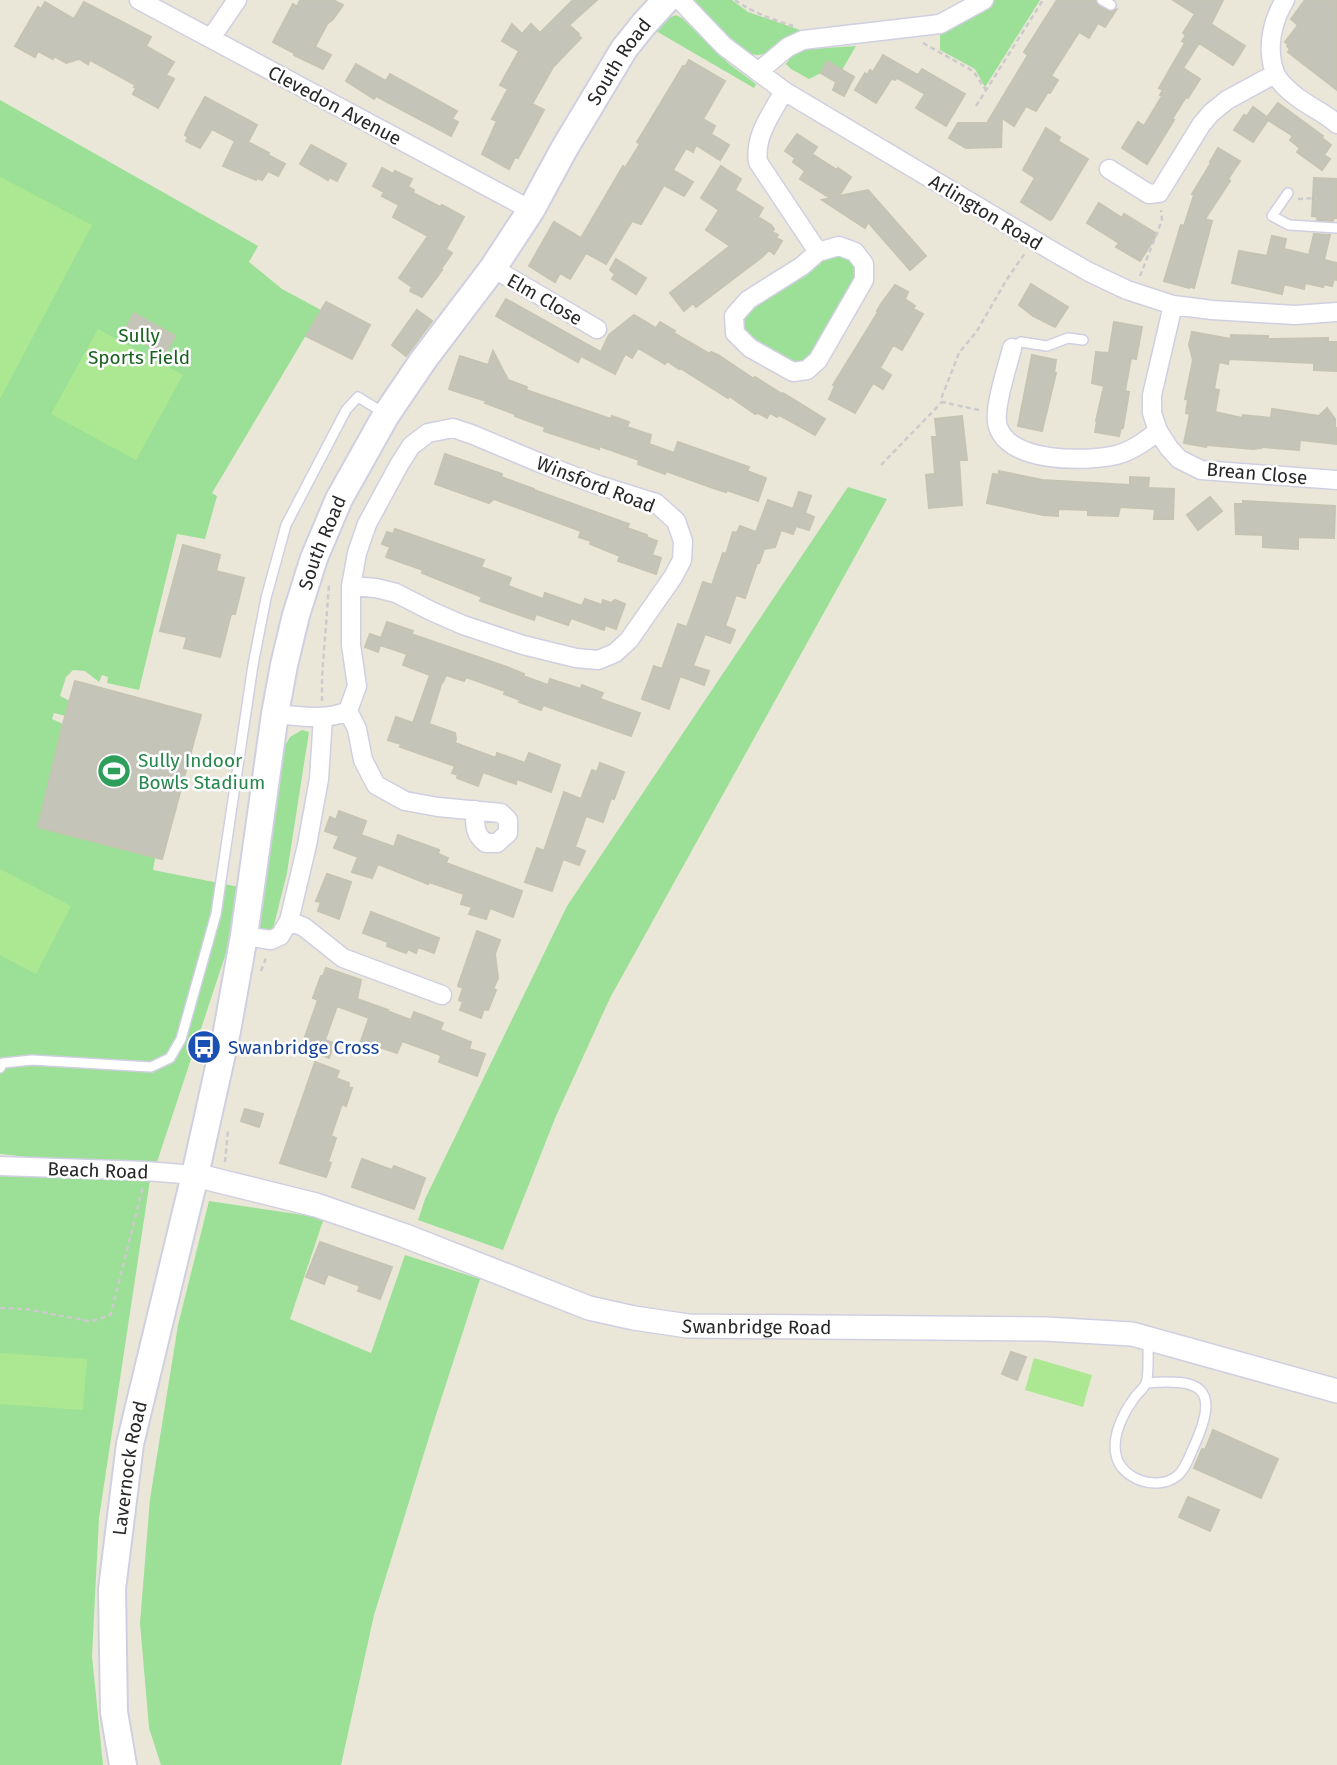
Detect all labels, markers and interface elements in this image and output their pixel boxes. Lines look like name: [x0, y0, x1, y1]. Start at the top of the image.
street label: South Road: [582, 14, 656, 109]
street label: Clevedon Avenue: [264, 61, 405, 150]
street label: Arlington Road: [925, 170, 1046, 255]
street label: Elm Close: [503, 269, 587, 330]
park label: Sully Sports Field: [88, 324, 190, 369]
street label: Winsford Road: [533, 451, 658, 518]
street label: Brean Close: [1206, 458, 1308, 489]
street label: South Road: [294, 492, 351, 593]
place label: Sully Indoor Bowls Stadium: [138, 749, 265, 794]
sports icon: Sully Indoor Bowls Stadium: [95, 752, 133, 790]
bus stop icon: Swanbridge Cross: [185, 1028, 223, 1066]
place label: Swanbridge Cross: [228, 1036, 379, 1059]
street label: Beach Road: [47, 1157, 149, 1184]
street label: Swanbridge Road: [680, 1314, 832, 1339]
street label: Lavernock Road: [108, 1398, 152, 1537]

